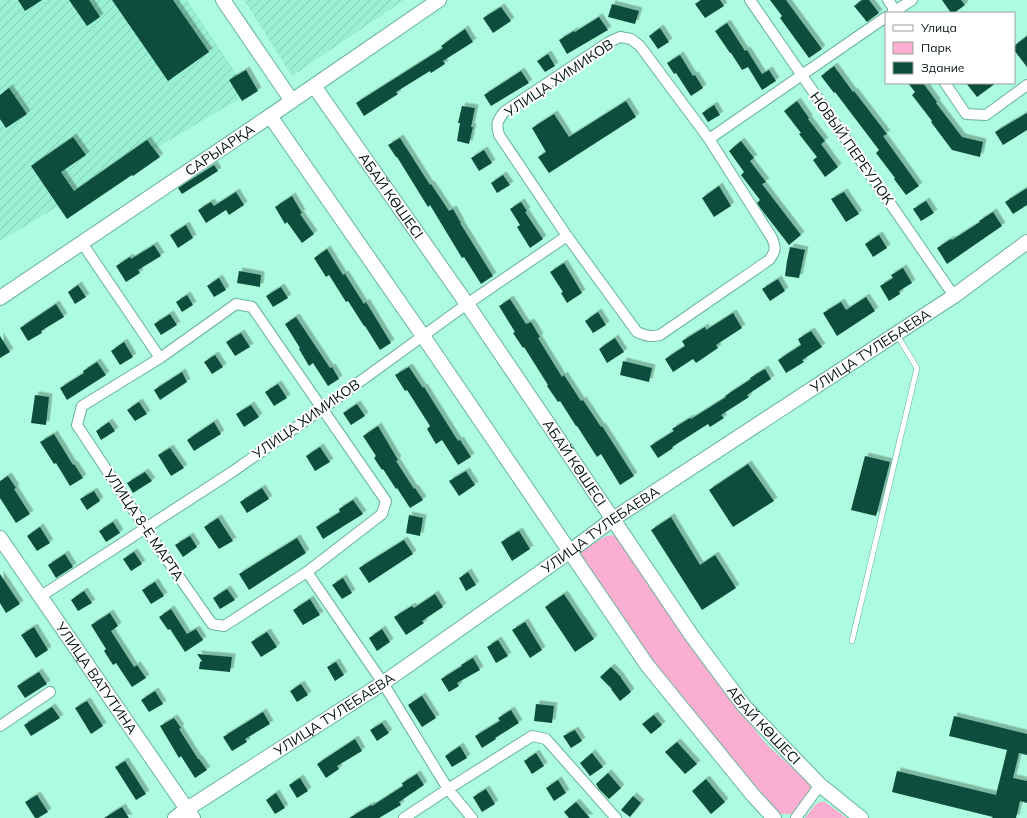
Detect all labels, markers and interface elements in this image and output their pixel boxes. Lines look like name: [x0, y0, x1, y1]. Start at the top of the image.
legend: [885, 12, 1015, 84]
text: Улица: [920, 20, 957, 35]
street label: УЛИЦА ХИМИКОВ: [500, 35, 617, 122]
text: Парк: [921, 40, 952, 55]
text: Здание: [921, 60, 965, 75]
street label: НОВЫЙ ПЕРЕУЛОК: [806, 88, 898, 209]
street label: САРЫАРҚА: [181, 120, 259, 180]
street label: АБАЙ КӨШЕСІ: [355, 149, 427, 242]
street label: УЛИЦА ТУЛЕБАЕВА: [806, 304, 934, 397]
street label: УЛИЦА ХИМИКОВ: [248, 375, 363, 463]
street label: АБАЙ КӨШЕСІ: [539, 416, 610, 509]
street label: УЛИЦА 8-Е МАРТА: [99, 465, 188, 585]
street label: УЛИЦА ТУЛЕБАЕВА: [537, 482, 663, 578]
street label: УЛИЦА ВАТУТИНА: [51, 618, 142, 738]
street label: УЛИЦА ТУЛЕБАЕВА: [270, 668, 399, 760]
street label: АБАЙ КӨШЕСІ: [723, 682, 804, 768]

